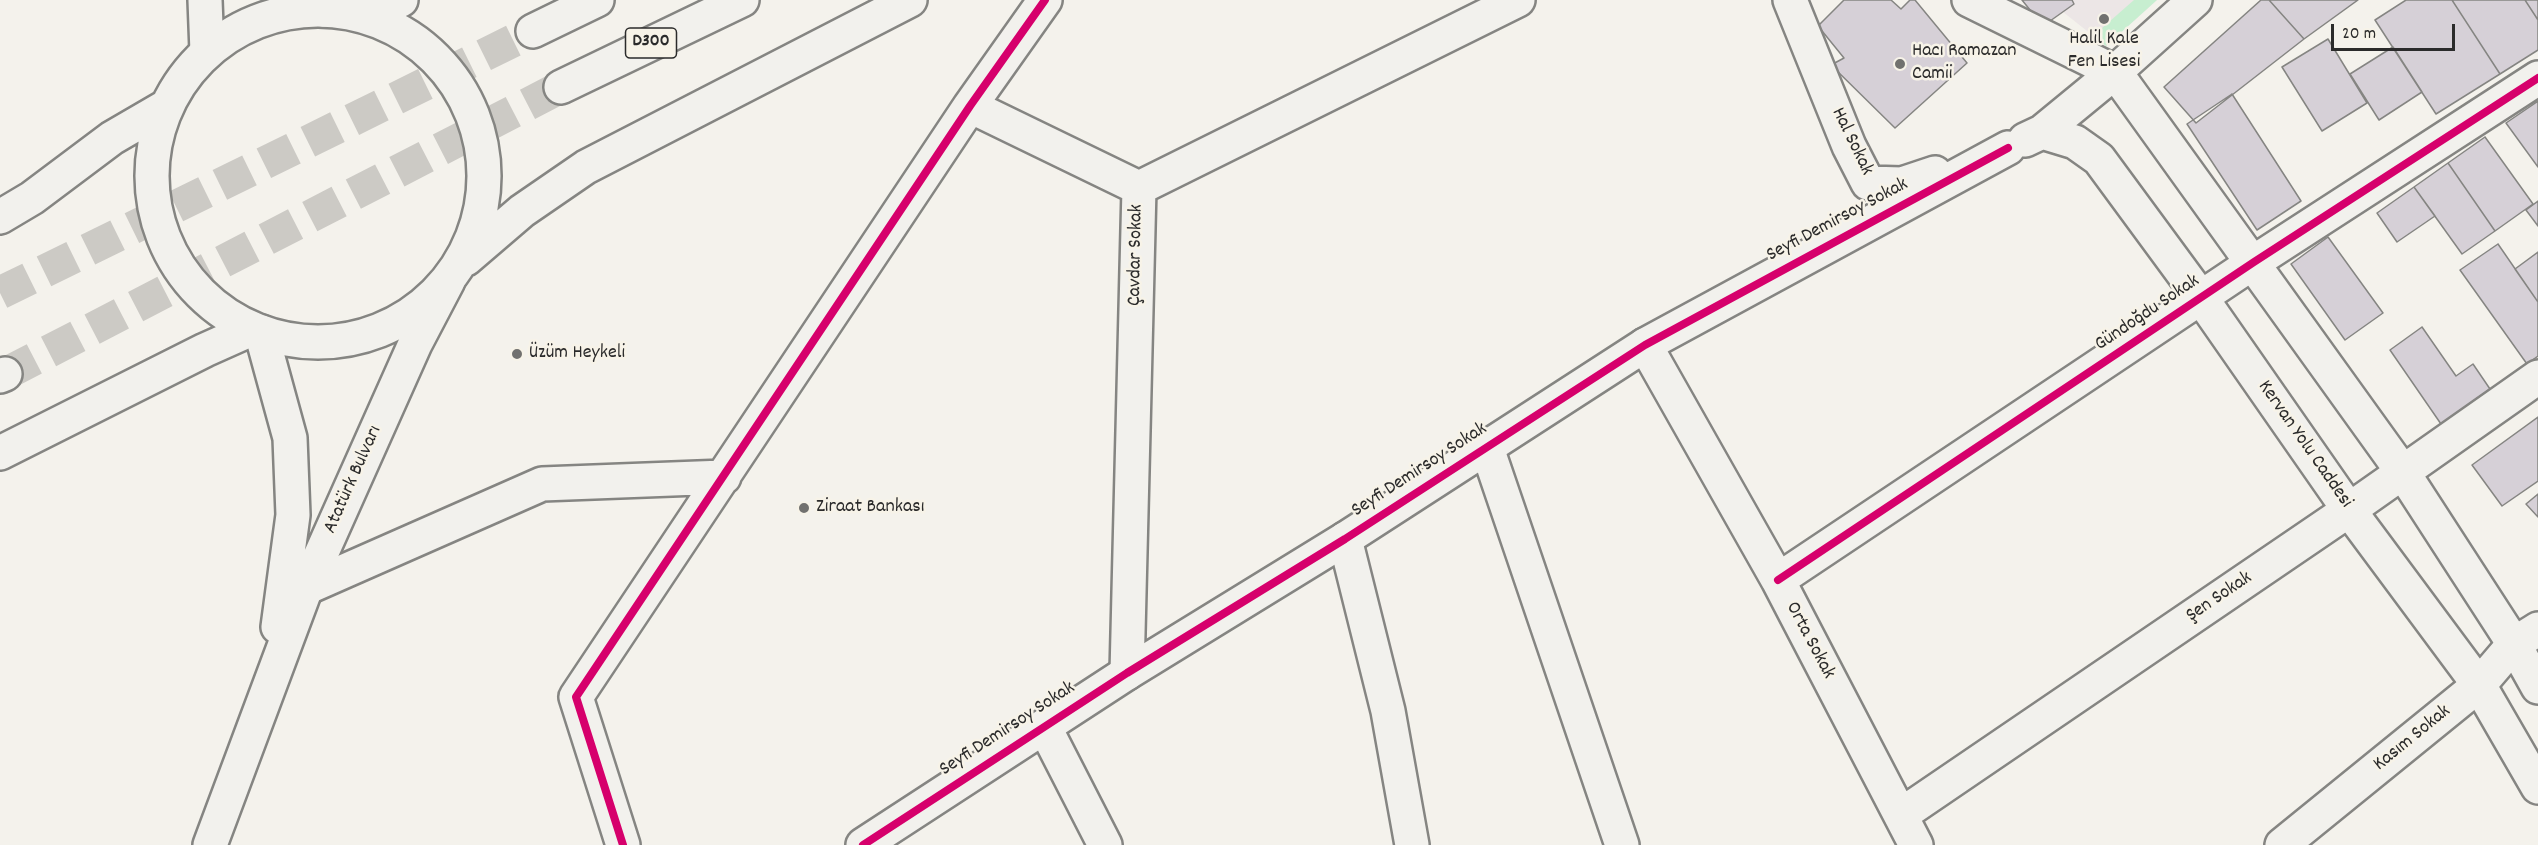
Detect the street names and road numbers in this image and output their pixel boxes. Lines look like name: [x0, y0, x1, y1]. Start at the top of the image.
road number: D300: [626, 28, 676, 58]
street label: Hal Sokak: [1824, 104, 1878, 180]
street label: Seyfi Demirsoy Sokak: [1763, 174, 1913, 268]
street label: Çavdar Sokak: [1124, 204, 1150, 306]
street label: Gündoğdu Sokak: [2091, 270, 2205, 358]
street label: Kervan Yolu Caddesi: [2251, 377, 2357, 513]
street label: Seyfi Demirsoy Sokak: [1348, 418, 1492, 524]
street label: Atatürk Bulvarı: [320, 422, 388, 538]
street label: Şen Sokak: [2182, 567, 2258, 629]
street label: Orta Sokak: [1779, 598, 1839, 684]
street label: Seyfi Demirsoy Sokak: [936, 677, 1080, 783]
street label: Kasım Sokak: [2369, 701, 2457, 777]

